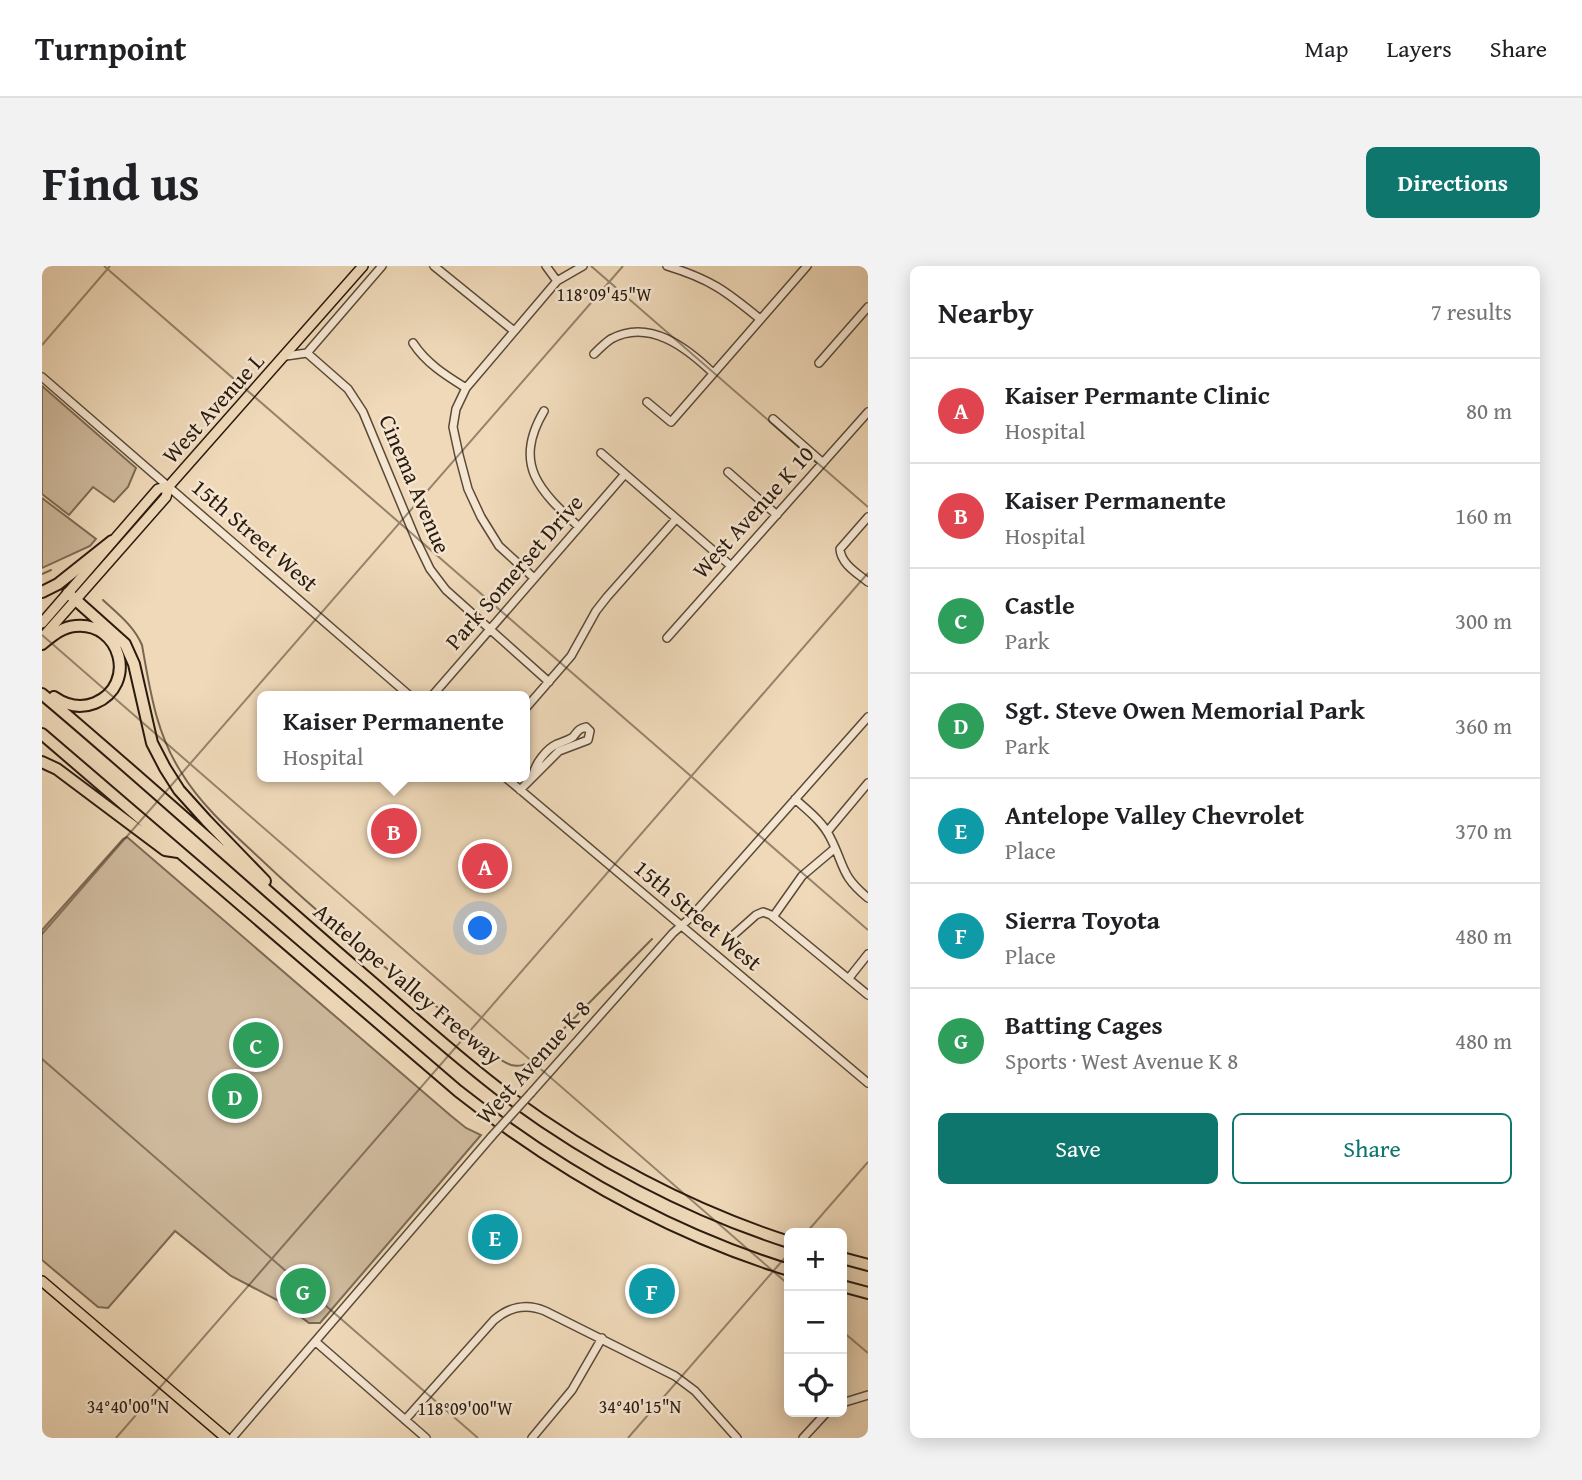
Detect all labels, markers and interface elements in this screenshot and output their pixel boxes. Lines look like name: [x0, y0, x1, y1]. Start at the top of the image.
text: Turnpoint: [35, 24, 187, 72]
text: Map: [1305, 31, 1348, 66]
text: Layers: [1386, 31, 1452, 66]
text: Share: [1490, 31, 1547, 66]
text: Find us: [42, 146, 200, 218]
button: Directions: [1366, 147, 1540, 218]
text: 118°09'45"W: [557, 281, 652, 308]
text: Nearby: [938, 290, 1034, 334]
text: 7 results: [1431, 295, 1512, 328]
street label: West Avenue L: [154, 345, 271, 470]
text: Kaiser Permante Clinic: [1005, 375, 1270, 414]
text: A: [954, 394, 968, 427]
text: 80 m: [1466, 394, 1512, 427]
street label: Cinema Avenue: [371, 409, 460, 558]
text: Hospital: [1005, 414, 1085, 447]
street label: West Avenue K 10: [684, 438, 821, 585]
street label: 15th Street West: [185, 470, 326, 599]
text: Kaiser Permanente: [1005, 480, 1226, 519]
street label: Park Somerset Drive: [437, 487, 590, 657]
text: B: [954, 499, 968, 532]
text: 160 m: [1455, 499, 1512, 532]
text: Hospital: [1005, 519, 1085, 552]
text: Castle: [1005, 585, 1075, 624]
text: C: [954, 604, 968, 637]
text: 300 m: [1455, 604, 1512, 637]
text: Park: [1005, 624, 1049, 657]
text: Sgt. Steve Owen Memorial Park: [1005, 690, 1365, 729]
popup: [257, 691, 530, 782]
text: Kaiser Permanente: [283, 701, 504, 740]
text: D: [954, 709, 968, 742]
text: 360 m: [1455, 709, 1512, 742]
text: Park: [1005, 729, 1049, 762]
text: Hospital: [283, 740, 363, 773]
text: Antelope Valley Chevrolet: [1005, 795, 1304, 834]
pin: B: [371, 805, 417, 857]
text: E: [955, 814, 967, 847]
text: 370 m: [1455, 814, 1512, 847]
text: Place: [1005, 834, 1056, 867]
pin: A: [462, 840, 508, 892]
street label: 15th Street West: [627, 851, 770, 978]
street label: Antelope Valley Freeway: [307, 895, 510, 1073]
text: Sierra Toyota: [1005, 900, 1160, 939]
your location: [463, 911, 497, 945]
text: F: [955, 919, 967, 952]
text: 480 m: [1455, 919, 1512, 952]
text: Place: [1005, 939, 1056, 972]
street label: West Avenue K 8: [468, 992, 598, 1131]
text: Batting Cages: [1005, 1005, 1163, 1044]
pin: C: [233, 1019, 279, 1071]
text: G: [954, 1024, 968, 1057]
text: 480 m: [1455, 1024, 1512, 1057]
text: Sports · West Avenue K 8: [1005, 1044, 1238, 1077]
pin: D: [212, 1070, 258, 1122]
button: Save: [938, 1113, 1218, 1184]
button: Share: [1232, 1113, 1512, 1184]
pin: E: [472, 1211, 518, 1263]
map controls: [784, 1228, 847, 1417]
button: +: [784, 1228, 847, 1291]
pin: G: [280, 1265, 326, 1317]
pin: F: [629, 1265, 675, 1317]
button: −: [784, 1291, 847, 1354]
button: locate: [784, 1354, 847, 1417]
text: 34°40'00"N: [87, 1393, 170, 1420]
text: 34°40'15"N: [599, 1393, 682, 1420]
text: 118°09'00"W: [418, 1395, 513, 1422]

